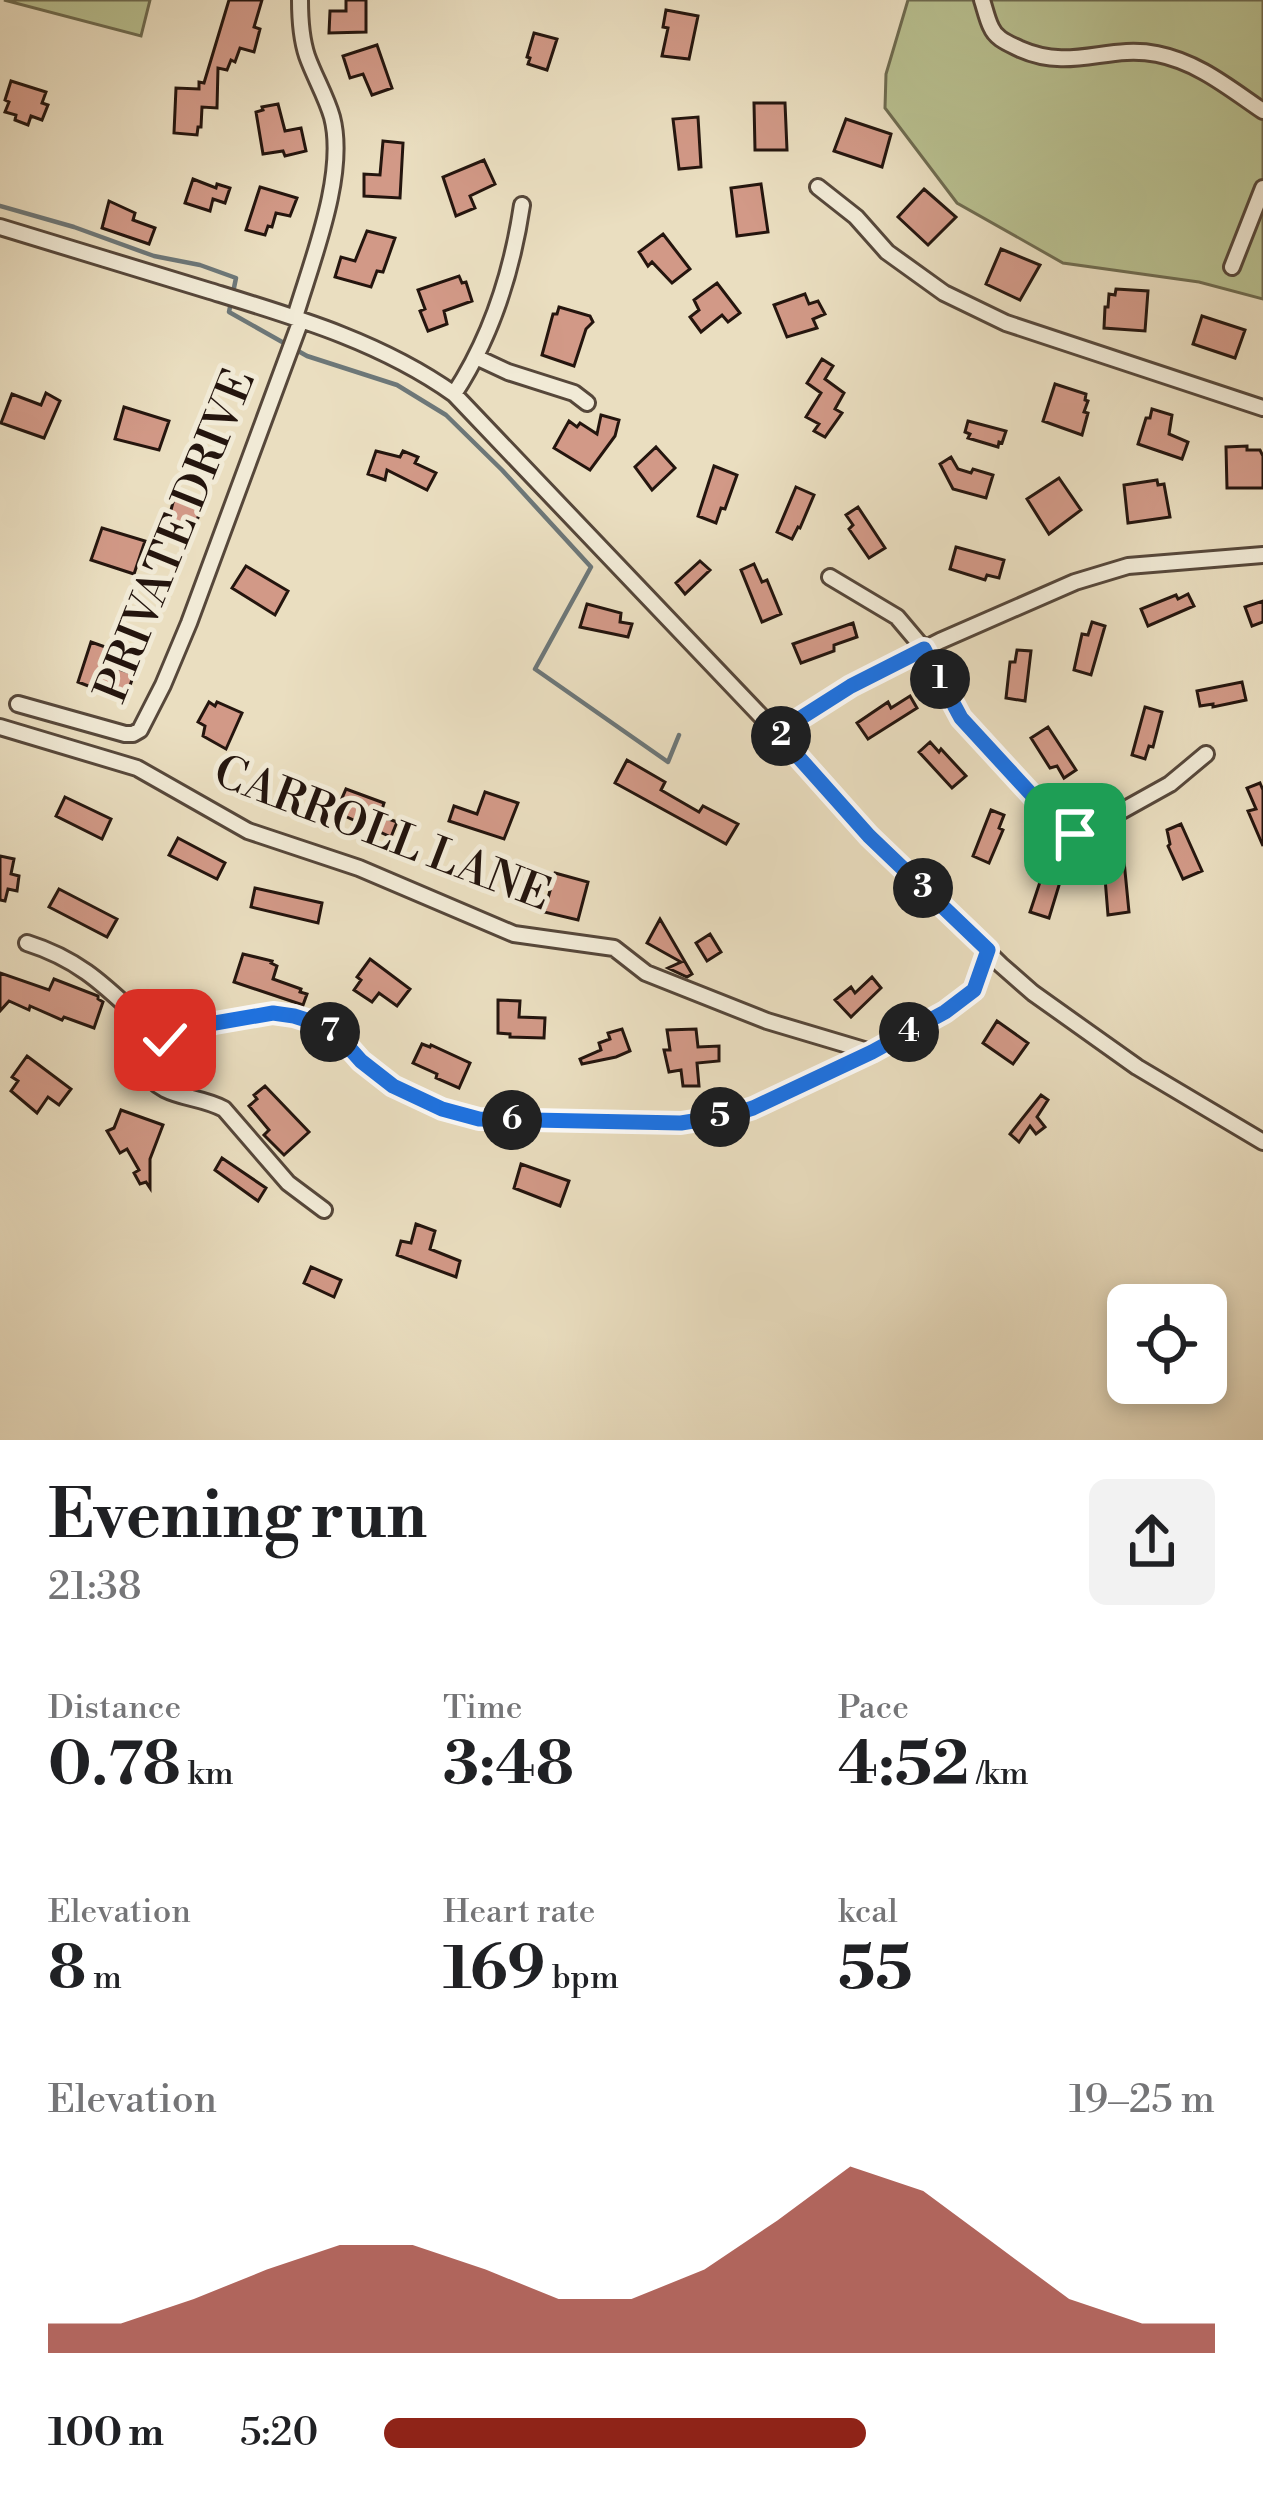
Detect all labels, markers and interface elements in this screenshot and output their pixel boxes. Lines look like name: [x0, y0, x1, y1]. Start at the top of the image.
street label: PRIVATE DRIVE: [83, 361, 269, 711]
pin: 1: [910, 649, 970, 709]
text: 1: [932, 658, 948, 699]
pin: 2: [751, 706, 811, 766]
text: 2: [771, 715, 791, 756]
street label: CARROLL LANE: [206, 744, 558, 924]
pin: [1024, 783, 1126, 885]
icon: arrive: [1042, 801, 1108, 867]
pin: 3: [893, 858, 953, 918]
text: 3: [913, 867, 933, 908]
pin: [114, 989, 216, 1091]
pin: 7: [300, 1002, 360, 1062]
pin: 4: [879, 1002, 939, 1062]
icon: check: [132, 1007, 198, 1073]
text: 7: [320, 1011, 340, 1052]
text: 4: [898, 1011, 920, 1052]
pin: 5: [690, 1087, 750, 1147]
pin: 6: [482, 1090, 542, 1150]
text: 5: [710, 1096, 730, 1137]
text: 6: [502, 1099, 522, 1140]
map controls: [1107, 1284, 1227, 1404]
button: locate: [1107, 1284, 1227, 1404]
text: Evening run: [48, 1476, 427, 1559]
button: share: [1089, 1479, 1215, 1605]
text: 21:38: [48, 1563, 142, 1612]
text: Distance: [48, 1688, 181, 1729]
text: Time: [443, 1688, 522, 1729]
text: Pace: [838, 1688, 909, 1729]
text: 0.78: [48, 1729, 181, 1804]
text: 3:48: [443, 1729, 574, 1804]
text: 4:52: [838, 1729, 969, 1804]
text: km: [181, 1754, 234, 1795]
text: /km: [969, 1754, 1029, 1795]
text: Elevation: [48, 1892, 191, 1933]
text: Heart rate: [443, 1892, 595, 1933]
text: kcal: [838, 1892, 898, 1933]
text: 8: [48, 1933, 86, 2008]
text: 169: [443, 1933, 545, 2008]
text: 55: [838, 1933, 912, 2008]
text: m: [86, 1958, 122, 1999]
text: bpm: [545, 1958, 619, 1999]
text: Elevation: [48, 2076, 217, 2125]
text: 19–25 m: [1069, 2076, 1215, 2125]
text: 100 m: [48, 2409, 164, 2458]
text: 5:20: [240, 2409, 318, 2458]

